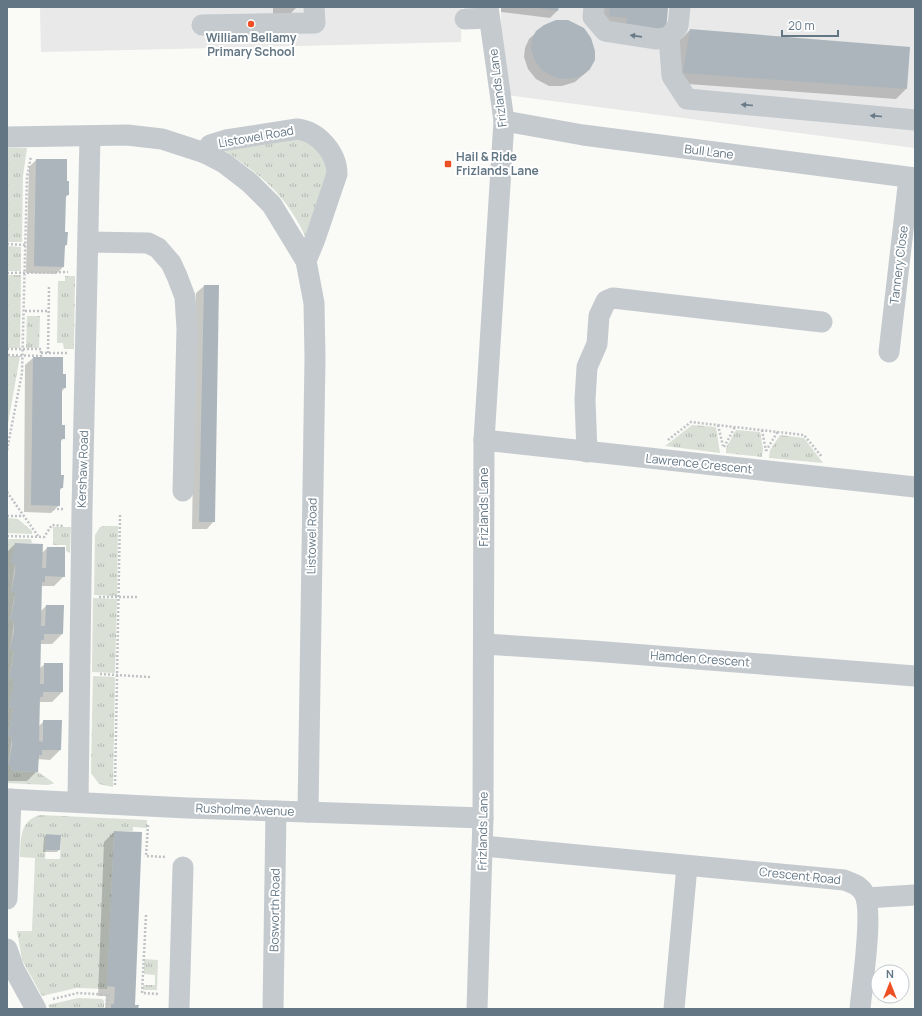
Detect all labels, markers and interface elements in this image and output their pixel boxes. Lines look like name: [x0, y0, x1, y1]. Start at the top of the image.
scale bar: [782, 12, 838, 38]
text: 20 m: [788, 17, 815, 34]
marker: William Bellamy Primary School: [246, 19, 256, 29]
place label: William Bellamy Primary School: [206, 29, 297, 60]
one-way arrow: [630, 33, 642, 39]
street label: Frizlands Lane: [484, 48, 511, 128]
one-way arrow: [741, 101, 753, 108]
one-way arrow: [870, 113, 882, 120]
street label: Listowel Road: [217, 122, 295, 152]
street label: Bull Lane: [684, 140, 735, 163]
place label: Hail & Ride Frizlands Lane: [456, 148, 539, 179]
marker: Hail & Ride Frizlands Lane: [443, 159, 453, 169]
street label: Tannery Close: [885, 225, 912, 305]
street label: Kershaw Road: [73, 430, 92, 508]
street label: Lawrence Crescent: [645, 449, 753, 478]
street label: Frizlands Lane: [475, 468, 492, 546]
street label: Listowel Road: [302, 498, 321, 574]
street label: Hamden Crescent: [650, 647, 751, 670]
street label: Frizlands Lane: [473, 791, 492, 871]
street label: Rusholme Avenue: [195, 799, 295, 820]
street label: Crescent Road: [758, 863, 842, 888]
street label: Bosworth Road: [265, 868, 284, 952]
north arrow: [870, 964, 910, 1004]
text: N: [886, 966, 894, 981]

